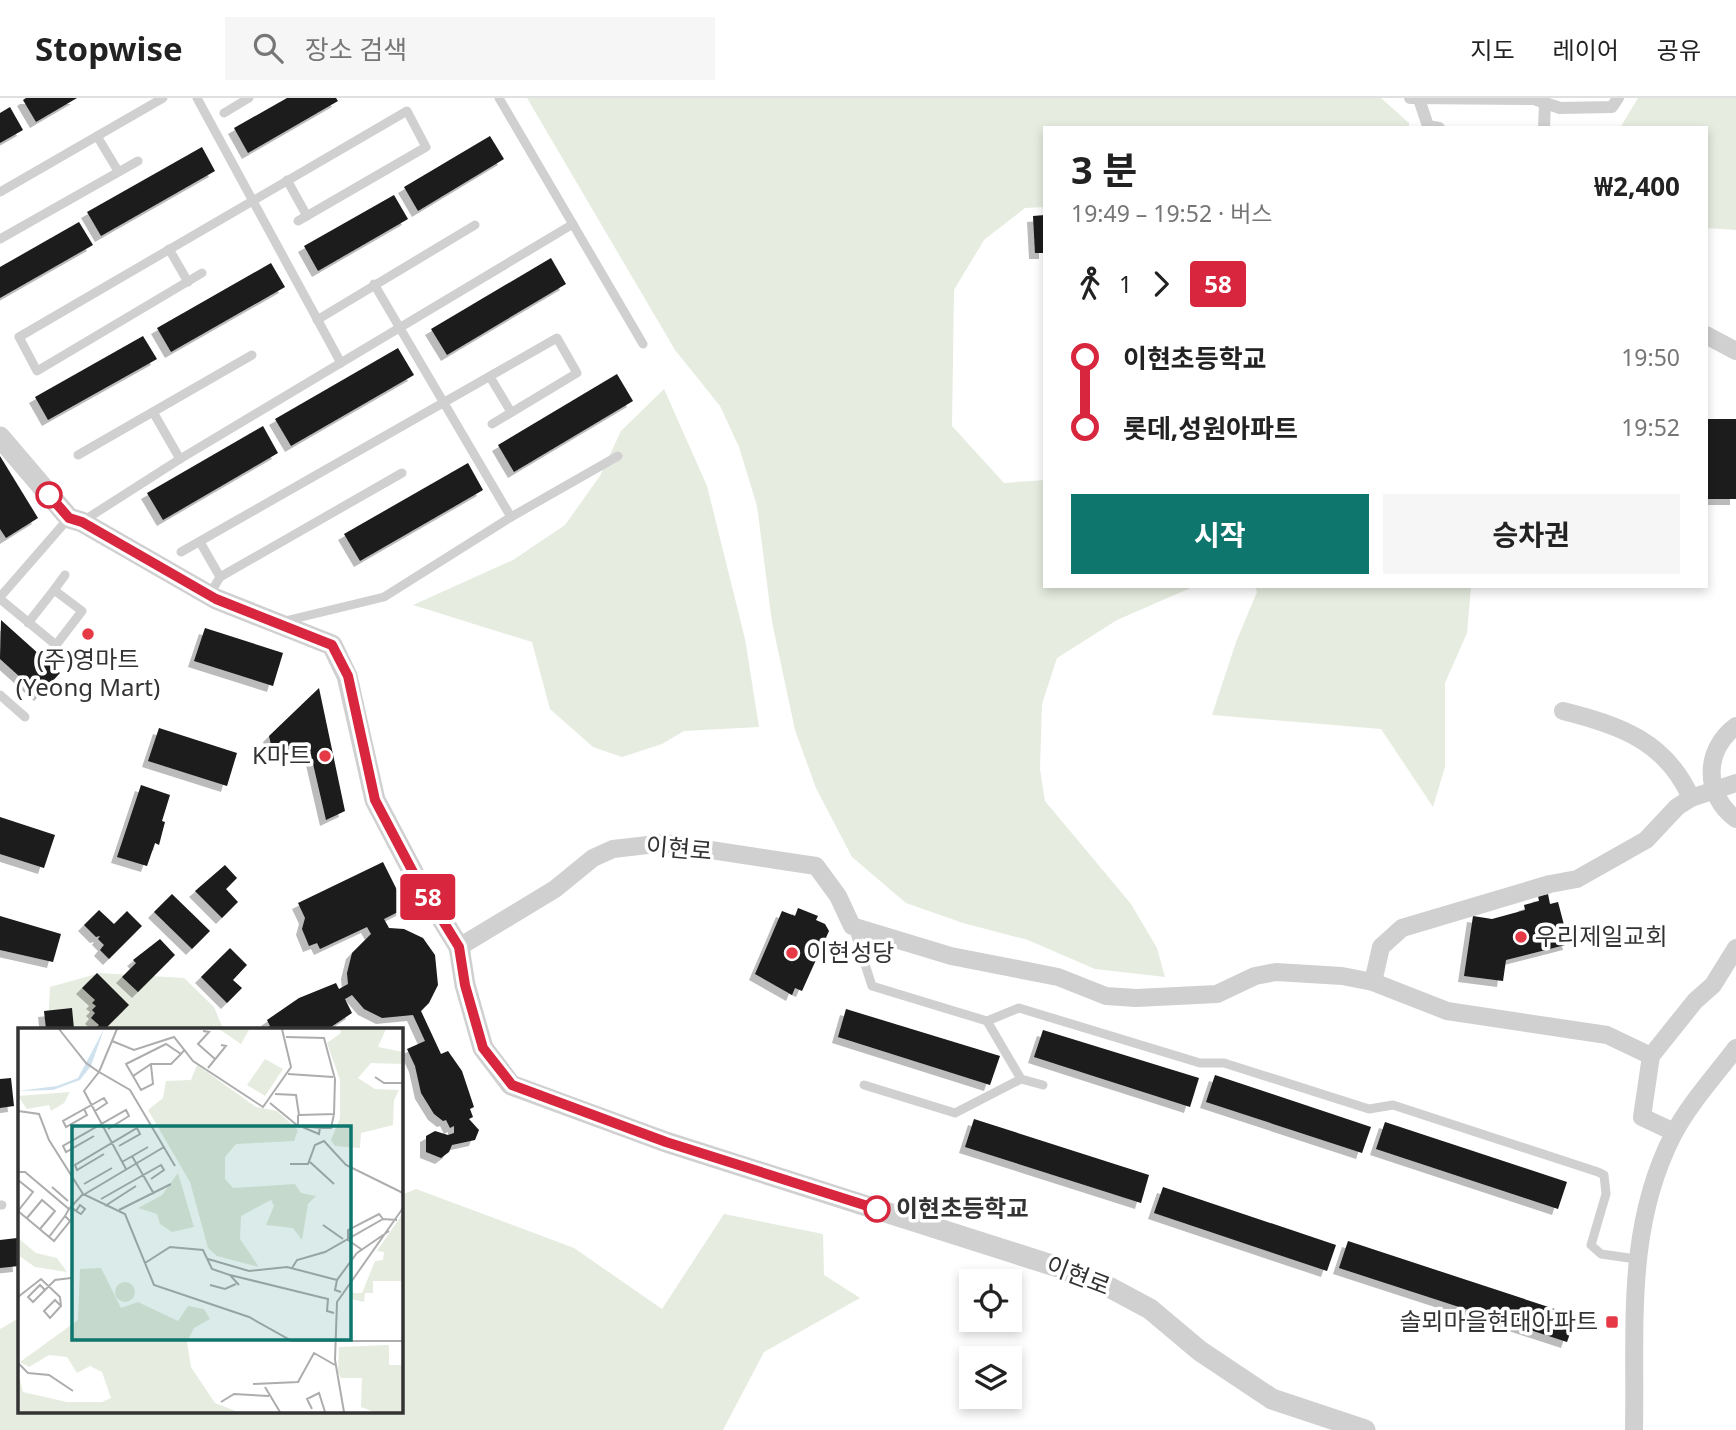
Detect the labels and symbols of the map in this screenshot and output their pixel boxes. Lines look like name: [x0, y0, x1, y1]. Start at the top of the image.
unlabelled marker: [36, 482, 62, 508]
marker: (주)영마트 (Yeong Mart): [80, 626, 96, 642]
place label: (주)영마트 (Yeong Mart): [16, 642, 160, 703]
place label: K마트: [252, 738, 311, 771]
marker: K마트: [317, 748, 333, 764]
street label: 이현로: [645, 828, 714, 867]
line badge: 58: [396, 874, 460, 920]
place label: 우리제일교회: [1535, 919, 1667, 952]
marker: 우리제일교회: [1513, 929, 1529, 945]
place label: 이현성당: [806, 935, 894, 968]
marker: 이현성당: [784, 945, 800, 961]
inset map: [18, 1028, 402, 1412]
place label: 이현초등학교: [896, 1191, 1028, 1224]
marker: 이현초등학교: [864, 1196, 890, 1222]
street label: 이현로: [1042, 1247, 1115, 1302]
place label: 솔뫼마을현대아파트: [1399, 1304, 1598, 1337]
marker: 솔뫼마을현대아파트: [1604, 1314, 1620, 1330]

